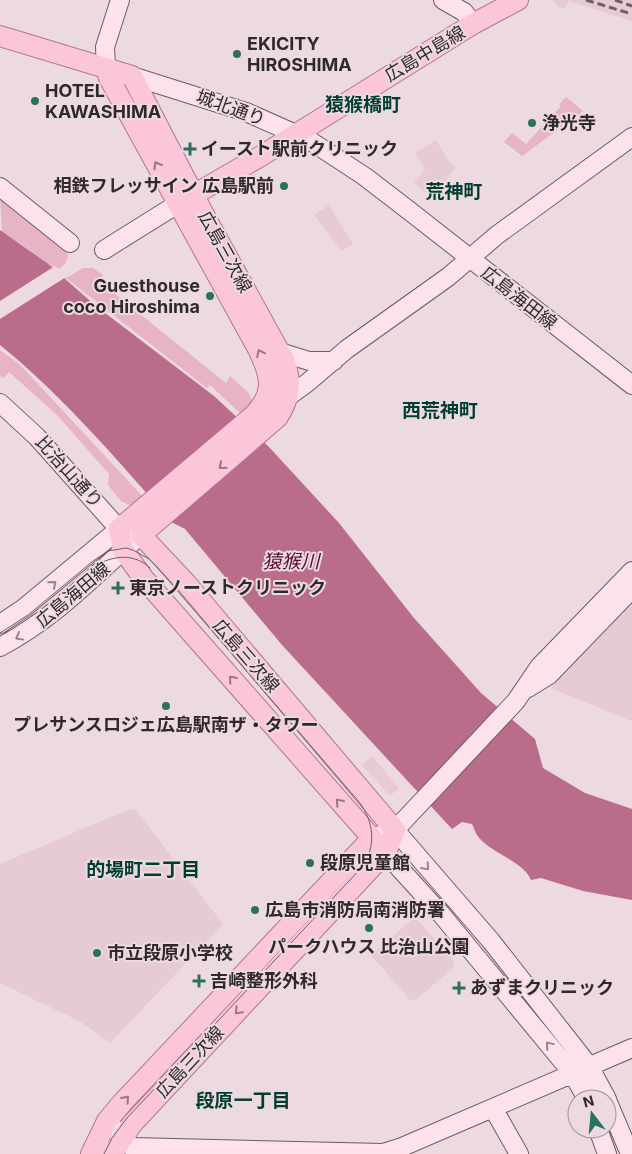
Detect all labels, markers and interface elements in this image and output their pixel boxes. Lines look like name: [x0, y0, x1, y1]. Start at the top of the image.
street label: 広島中島線: [381, 21, 469, 86]
place label: EKICITY HIROSHIMA: [247, 33, 352, 75]
marker: EKICITY HIROSHIMA: [231, 48, 243, 60]
place label: HOTEL KAWASHIMA: [45, 80, 161, 122]
street label: 城北通り: [194, 85, 269, 130]
district label: 猿猴橋町: [325, 93, 401, 116]
marker: HOTEL KAWASHIMA: [29, 95, 41, 107]
place label: 浄光寺: [542, 112, 596, 133]
marker: 浄光寺: [526, 117, 538, 129]
place label: イースト駅前クリニック: [201, 138, 398, 159]
marker: イースト駅前クリニック: [183, 142, 197, 156]
one-way arrow: [154, 161, 164, 170]
place label: 相鉄フレッサイン 広島駅前: [54, 175, 274, 196]
marker: 相鉄フレッサイン 広島駅前: [278, 180, 290, 192]
district label: 荒神町: [425, 180, 483, 203]
street label: 広島三次線: [194, 207, 256, 296]
street label: 広島海田線: [477, 262, 561, 334]
place label: Guesthouse coco Hiroshima: [63, 275, 200, 317]
marker: Guesthouse coco Hiroshima: [204, 290, 216, 302]
one-way arrow: [256, 349, 267, 358]
district label: 西荒神町: [402, 399, 478, 422]
street label: 比治山通り: [31, 431, 107, 512]
one-way arrow: [219, 460, 228, 469]
water label: 猿猴川: [262, 550, 321, 573]
street label: 広島海田線: [31, 558, 114, 632]
place label: 東京ノーストクリニック: [129, 577, 326, 598]
one-way arrow: [47, 581, 56, 590]
marker: 東京ノーストクリニック: [111, 581, 125, 595]
street label: 広島三次線: [209, 615, 284, 697]
one-way arrow: [15, 631, 24, 641]
one-way arrow: [229, 676, 238, 685]
marker: プレサンスロジェ広島駅南ザ・タワー: [160, 700, 172, 712]
place label: プレサンスロジェ広島駅南ザ・タワー: [13, 714, 319, 735]
one-way arrow: [336, 799, 345, 808]
place label: 段原児童館: [320, 852, 410, 873]
marker: 段原児童館: [304, 857, 316, 869]
district label: 的場町二丁目: [86, 858, 200, 881]
one-way arrow: [421, 861, 429, 870]
place label: 広島市消防局南消防署: [265, 899, 445, 920]
marker: 広島市消防局南消防署: [249, 904, 261, 916]
marker: パークハウス 比治山公園: [363, 922, 375, 934]
place label: パークハウス 比治山公園: [268, 936, 470, 957]
place label: 市立段原小学校: [107, 942, 233, 963]
marker: 市立段原小学校: [91, 947, 103, 959]
place label: 吉崎整形外科: [210, 970, 318, 991]
marker: 吉崎整形外科: [192, 974, 206, 988]
place label: あずまクリニック: [470, 977, 614, 998]
marker: あずまクリニック: [452, 981, 466, 995]
one-way arrow: [235, 1005, 244, 1014]
street label: 広島三次線: [151, 1022, 228, 1102]
one-way arrow: [546, 1042, 554, 1051]
district label: 段原一丁目: [195, 1089, 291, 1112]
north arrow: [567, 1089, 617, 1139]
text: N: [581, 1091, 596, 1111]
one-way arrow: [120, 1095, 129, 1104]

